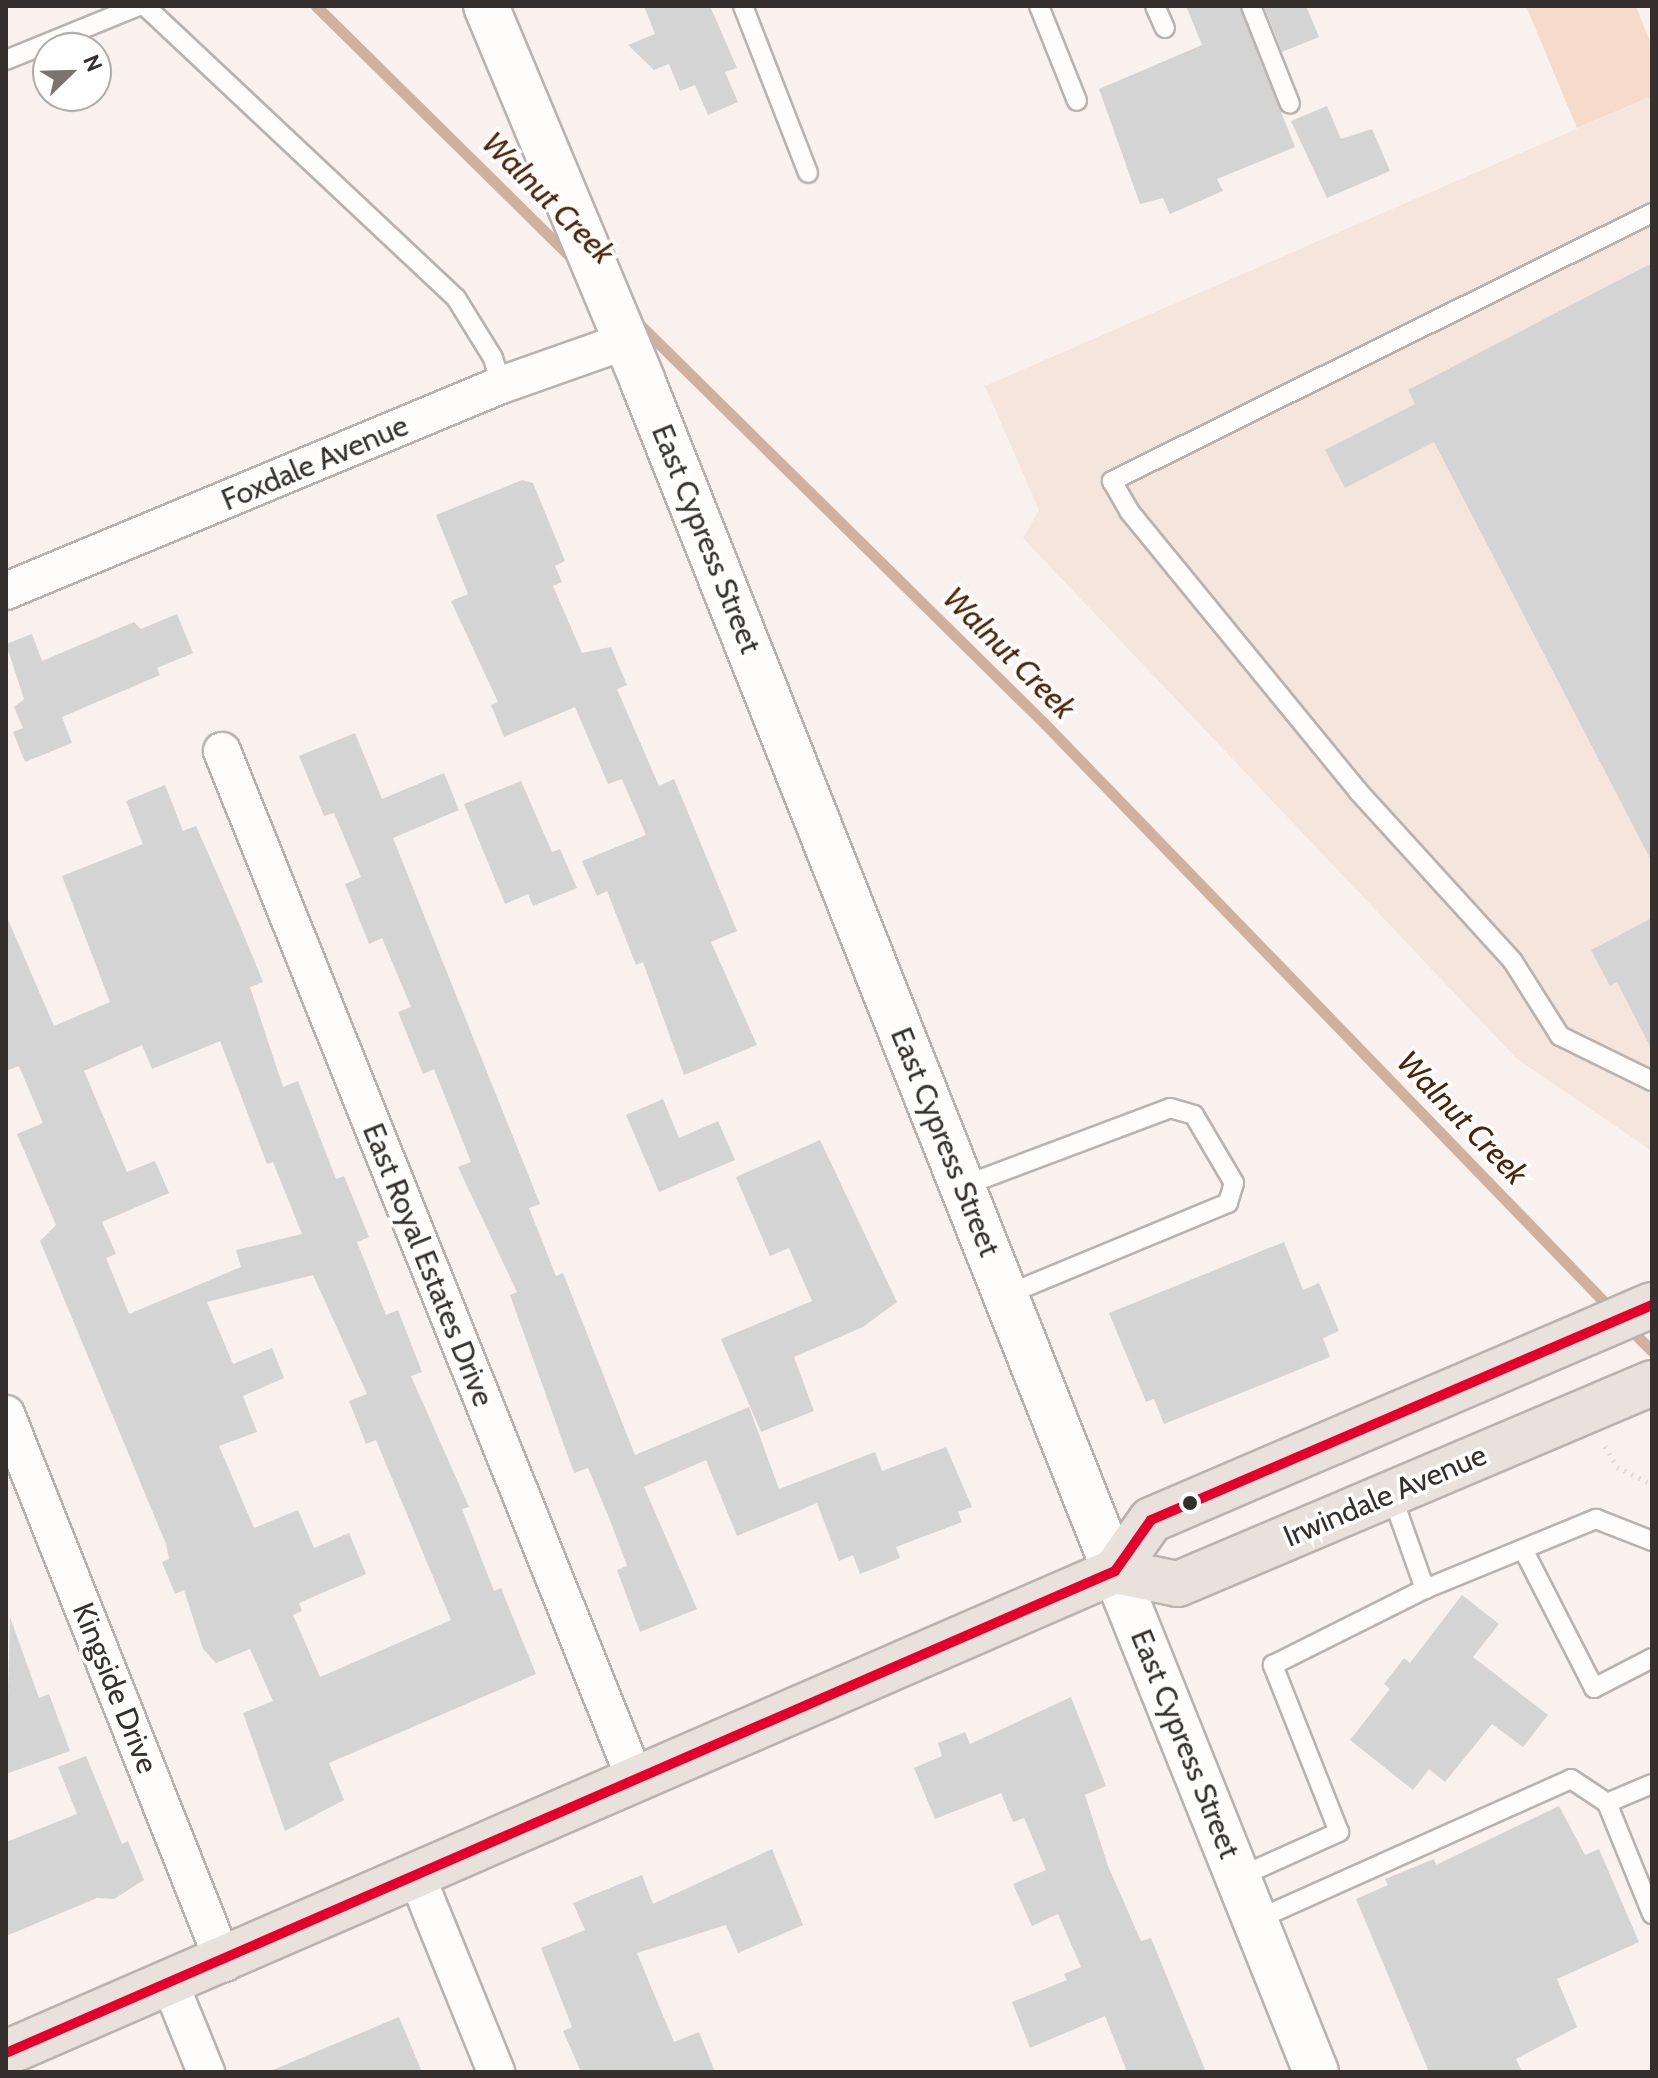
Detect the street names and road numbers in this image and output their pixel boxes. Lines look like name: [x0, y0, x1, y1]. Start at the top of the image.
street label: Foxdale Avenue: [216, 408, 414, 518]
street label: East Cypress Street: [644, 419, 768, 659]
street label: East Cypress Street: [883, 1022, 1007, 1262]
street label: East Royal Estates Drive: [355, 1118, 501, 1412]
street label: Irwindale Avenue: [1278, 1437, 1492, 1555]
street label: Kingside Drive: [64, 1598, 166, 1778]
street label: East Cypress Street: [1123, 1624, 1247, 1864]

